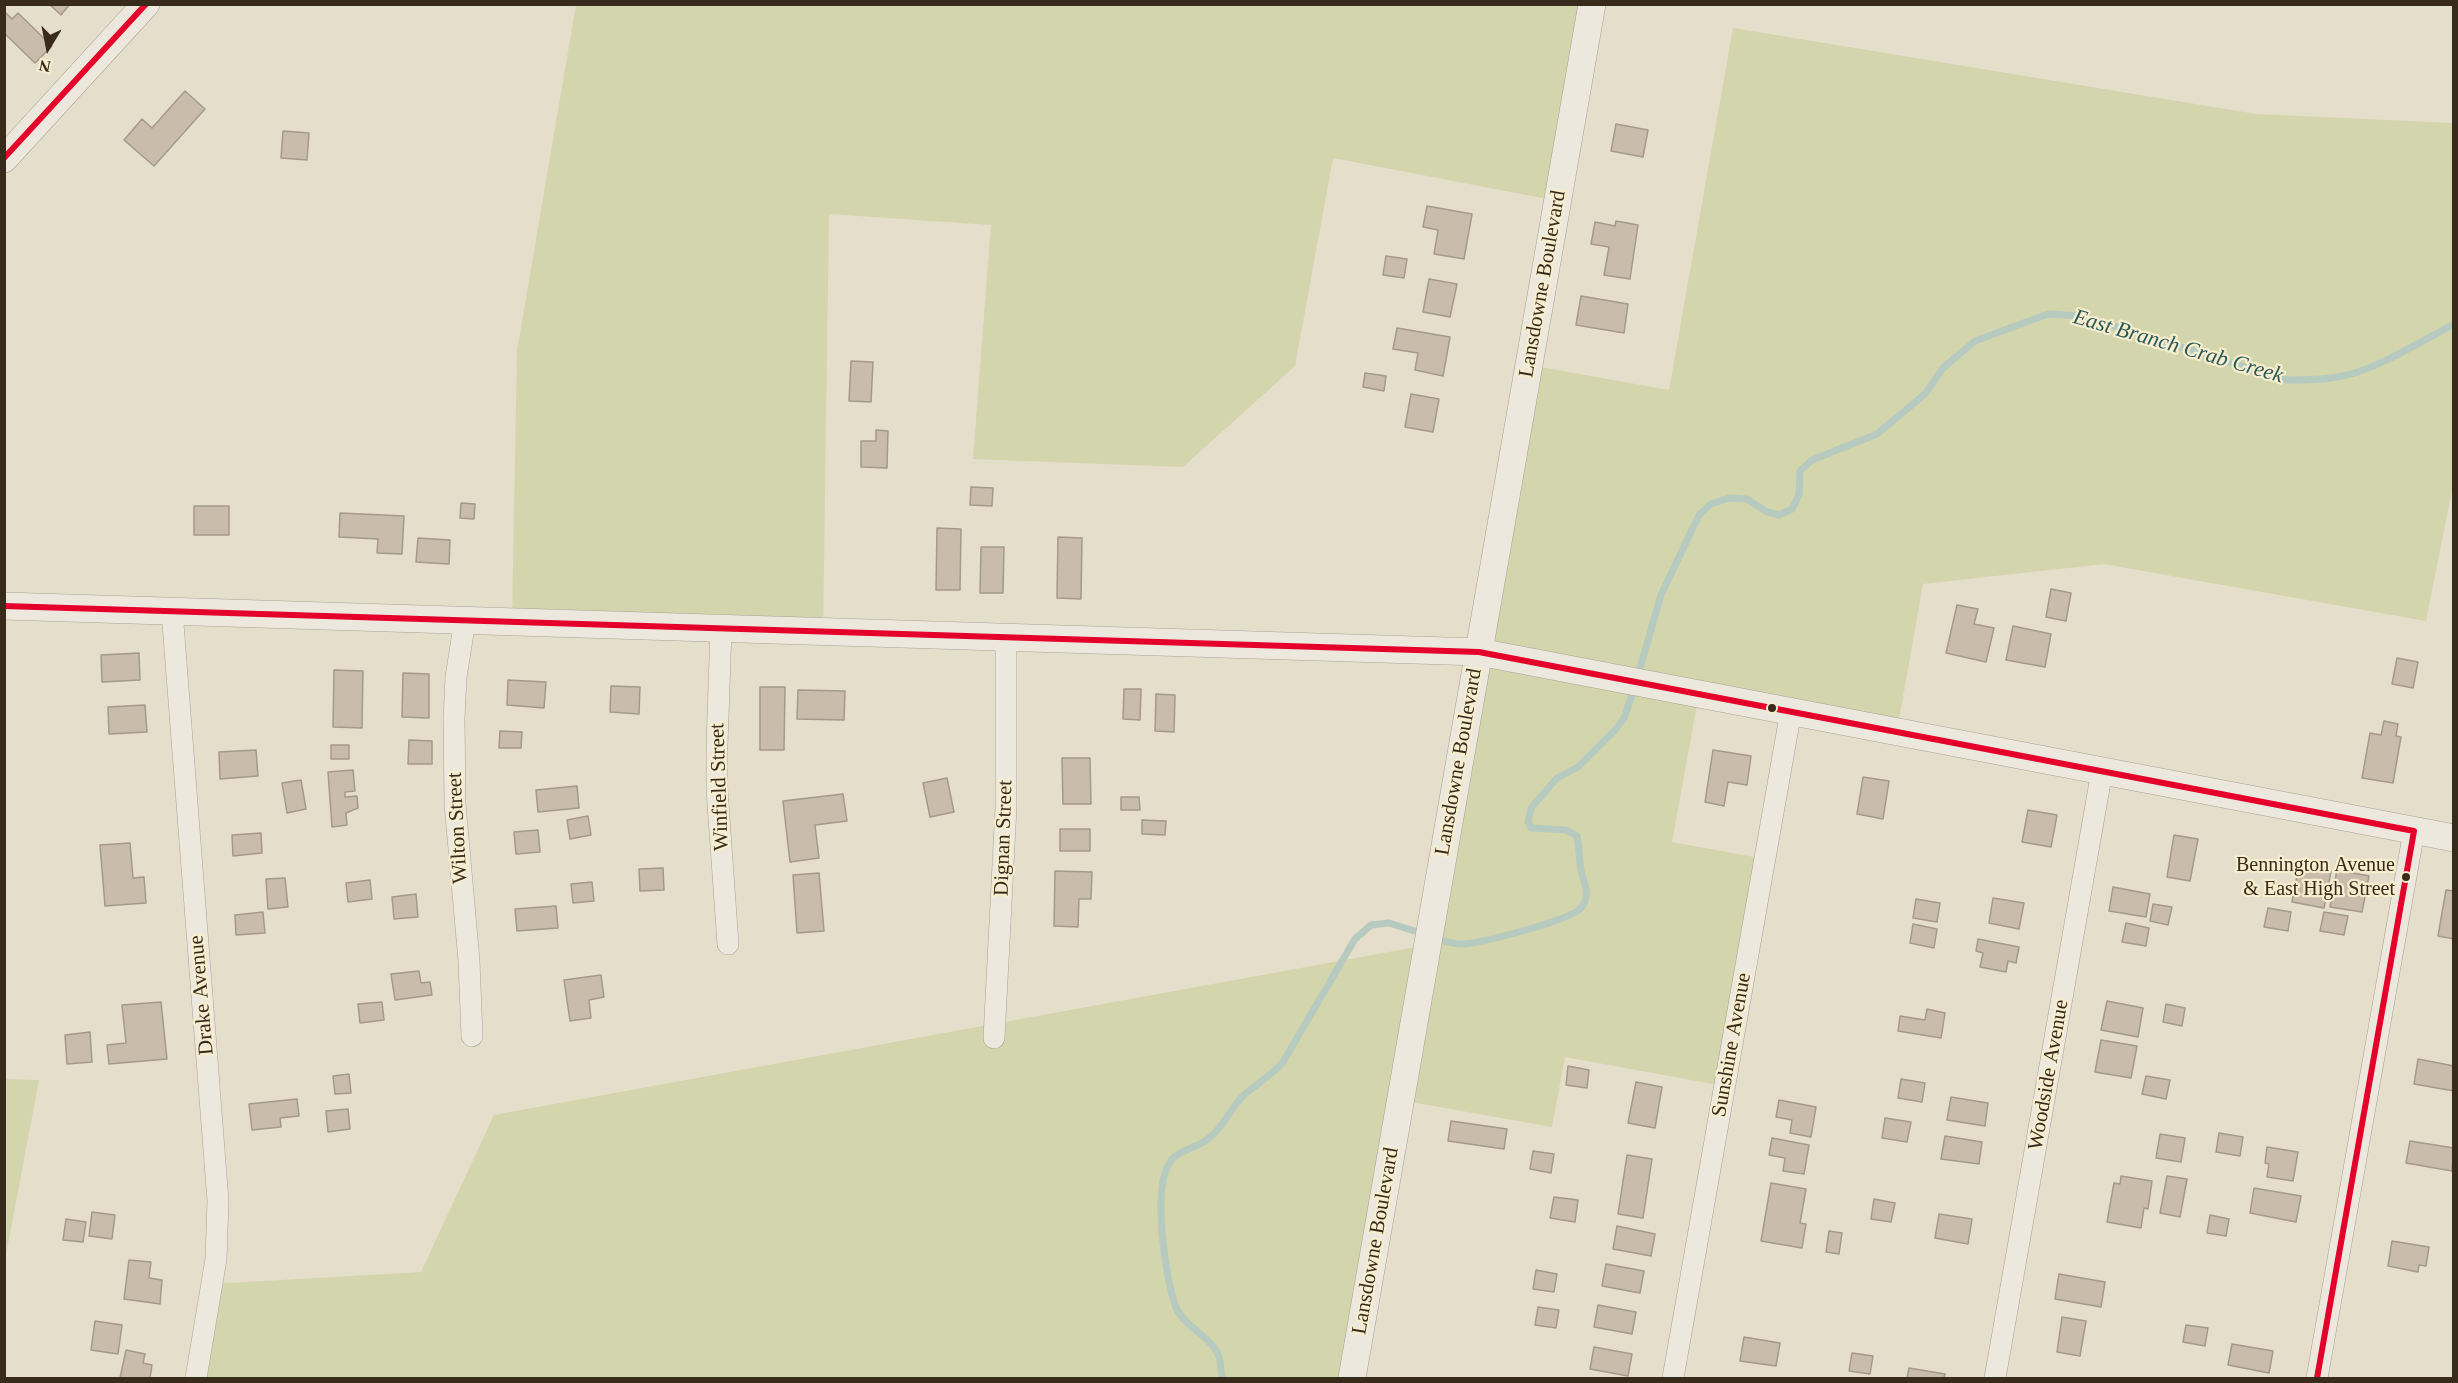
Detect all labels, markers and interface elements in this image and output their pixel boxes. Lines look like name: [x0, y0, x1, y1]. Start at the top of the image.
north arrow: [18, 18, 78, 78]
text: N: [38, 57, 52, 76]
street label: Lansdowne Boulevard: [1514, 188, 1572, 380]
water label: East Branch Crab Creek: [2070, 304, 2286, 390]
street label: Lansdowne Boulevard: [1430, 666, 1488, 858]
unlabelled marker: [1766, 702, 1778, 714]
street label: Winfield Street: [705, 723, 735, 851]
street label: Wilton Street: [442, 772, 474, 884]
street label: Dignan Street: [989, 780, 1019, 896]
place label: Bennington Avenue & East High Street: [2236, 854, 2395, 901]
marker: Bennington Avenue & East High Street: [2400, 871, 2412, 883]
street label: Drake Avenue: [184, 934, 220, 1056]
street label: Sunshine Avenue: [1707, 971, 1757, 1119]
street label: Woodside Avenue: [2023, 998, 2075, 1152]
street label: Lansdowne Boulevard: [1347, 1145, 1405, 1337]

